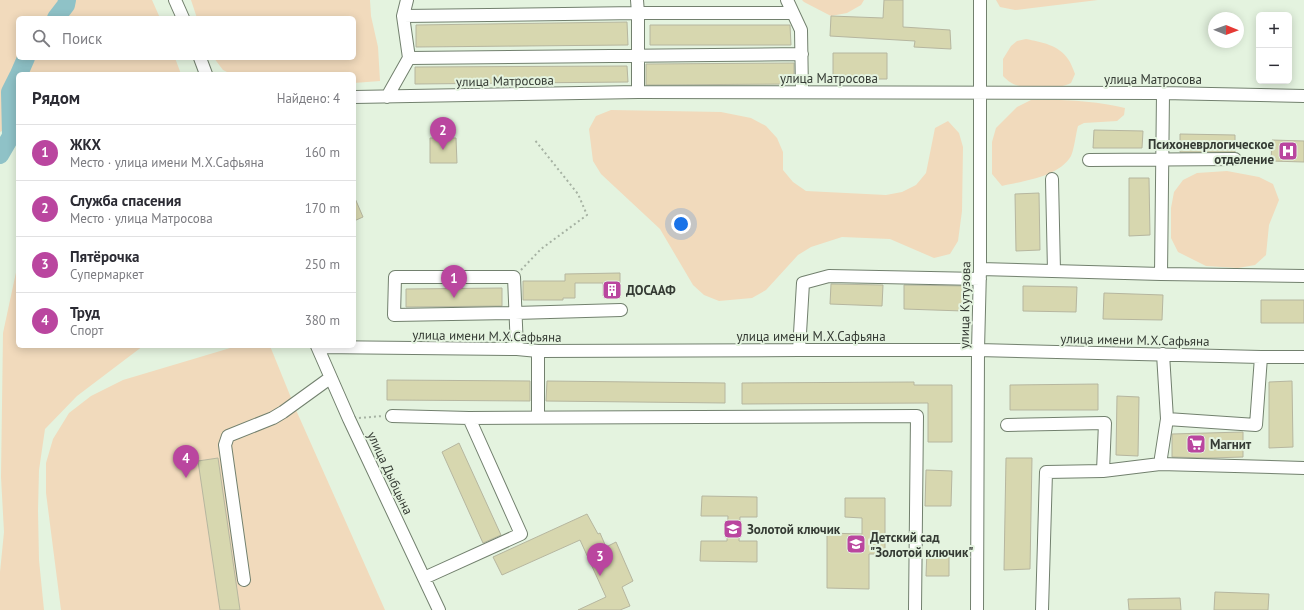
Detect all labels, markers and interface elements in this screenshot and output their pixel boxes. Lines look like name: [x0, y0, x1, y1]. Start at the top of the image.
north arrow: [1208, 12, 1244, 48]
map controls: [1256, 12, 1292, 84]
button: +: [1256, 12, 1292, 48]
search box: [16, 16, 356, 60]
icon: search: [30, 27, 52, 49]
text: Поиск: [62, 29, 102, 48]
button: −: [1256, 48, 1292, 84]
street label: улица Матросова: [780, 70, 878, 87]
street label: улица Матросова: [1104, 71, 1202, 88]
street label: улица Матросова: [456, 72, 554, 90]
text: Рядом: [32, 87, 80, 109]
text: Найдено: 4: [277, 90, 340, 107]
pin: 2: [430, 117, 456, 150]
text: ЖКХ: [70, 135, 101, 154]
place label: Психоневрлогическое отделение: [1148, 136, 1274, 168]
hospital icon: Психоневрлогическое отделение: [1277, 140, 1299, 162]
text: 1: [41, 144, 49, 161]
text: 160 m: [305, 144, 340, 161]
text: Место · улица имени М.Х.Сафьяна: [70, 154, 264, 171]
text: Служба спасения: [70, 191, 181, 210]
text: 2: [41, 200, 49, 217]
text: 170 m: [305, 200, 340, 217]
text: Место · улица Матросова: [70, 210, 213, 227]
your location: [671, 214, 691, 234]
text: Пятёрочка: [70, 247, 139, 266]
text: 3: [41, 256, 49, 273]
text: 250 m: [305, 256, 340, 273]
street label: улица Кутузова: [956, 261, 974, 349]
pin: 1: [441, 265, 467, 298]
text: Супермаркет: [70, 266, 144, 283]
building icon: ДОСААФ: [601, 279, 623, 301]
place label: ДОСААФ: [626, 282, 676, 299]
text: Труд: [70, 303, 100, 322]
text: 4: [41, 312, 49, 329]
text: 380 m: [305, 312, 340, 329]
text: Спорт: [70, 322, 103, 339]
street label: улица имени М.Х.Сафьяна: [412, 326, 562, 346]
street label: улица имени М.Х.Сафьяна: [736, 328, 886, 345]
street label: улица имени М.Х.Сафьяна: [1060, 330, 1210, 350]
street label: улица Дыбцына: [363, 429, 417, 517]
supermarket icon: Магнит: [1185, 433, 1207, 455]
place label: Магнит: [1210, 436, 1252, 453]
pin: 4: [173, 445, 199, 478]
school or university icon: Золотой ключик: [722, 518, 744, 540]
place label: Золотой ключик: [747, 521, 841, 538]
place label: Детский сад "Золотой ключик": [870, 529, 974, 561]
school or university icon: Детский сад "Золотой ключик": [845, 533, 867, 555]
pin: 3: [587, 543, 613, 576]

